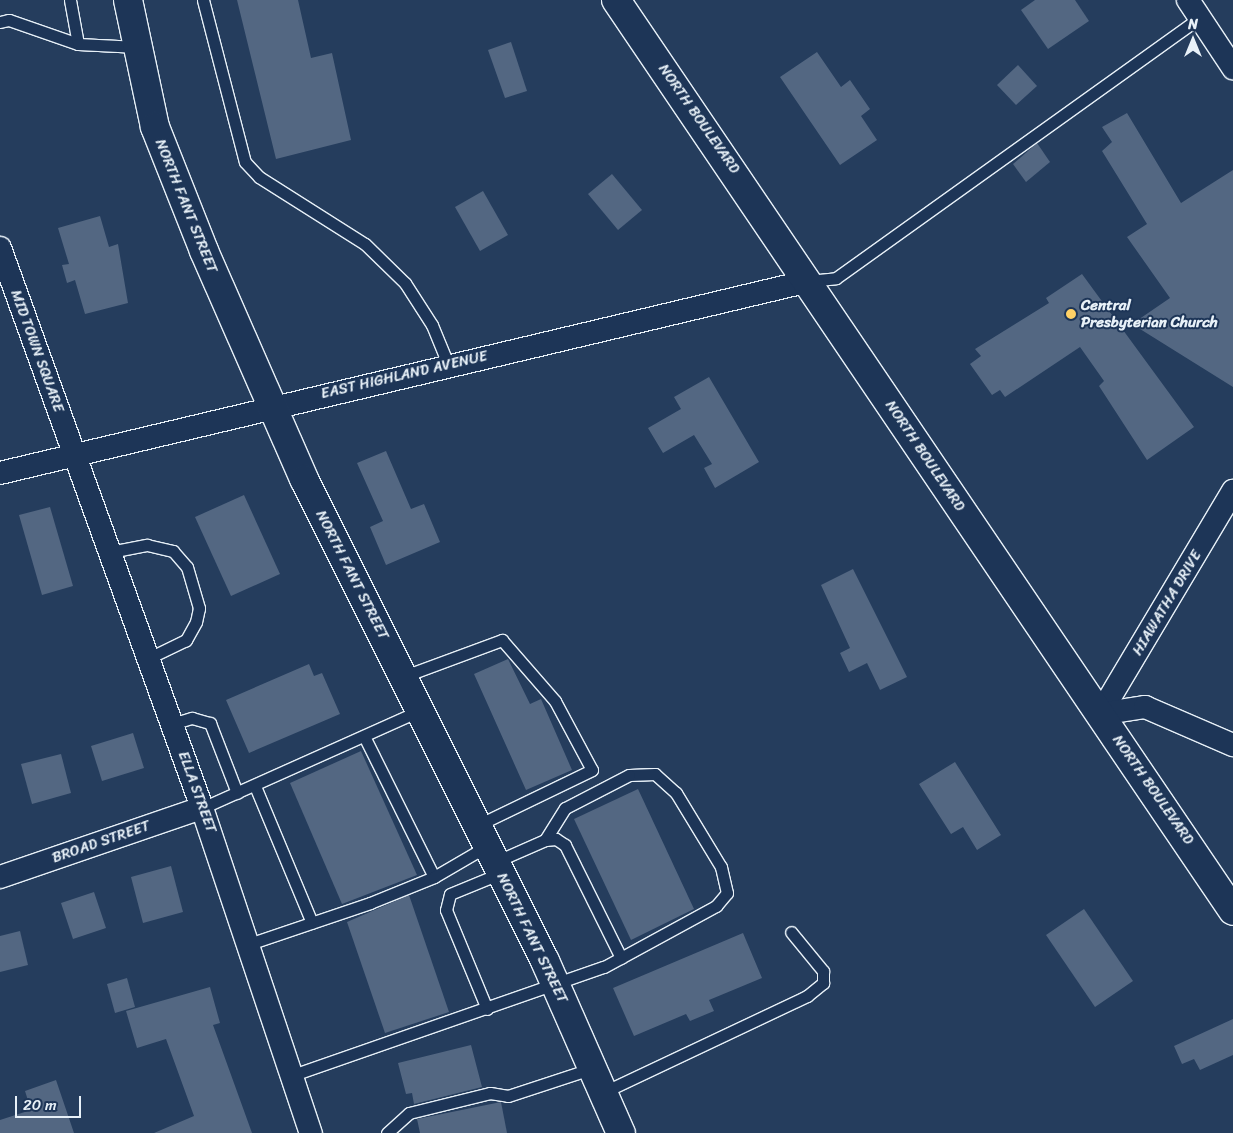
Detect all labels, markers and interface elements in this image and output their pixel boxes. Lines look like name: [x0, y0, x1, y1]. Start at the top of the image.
text: N: [1188, 12, 1198, 37]
north arrow: [1168, 15, 1218, 65]
street label: NORTH BOULEVARD: [654, 60, 744, 178]
street label: NORTH FANT STREET: [151, 137, 221, 275]
street label: MID TOWN SQUARE: [6, 287, 68, 415]
place label: Central Presbyterian Church: [1081, 296, 1217, 331]
marker: Central Presbyterian Church: [1065, 308, 1077, 320]
street label: EAST HIGHLAND AVENUE: [318, 347, 490, 403]
street label: NORTH BOULEVARD: [881, 396, 969, 516]
street label: NORTH FANT STREET: [312, 508, 392, 642]
street label: HIAWATHA DRIVE: [1128, 547, 1206, 659]
street label: NORTH BOULEVARD: [1108, 731, 1198, 849]
street label: ELLA STREET: [174, 748, 220, 836]
street label: BROAD STREET: [50, 817, 152, 867]
street label: NORTH FANT STREET: [493, 871, 571, 1005]
scale bar: [18, 1086, 84, 1118]
text: 20 m: [23, 1092, 57, 1118]

